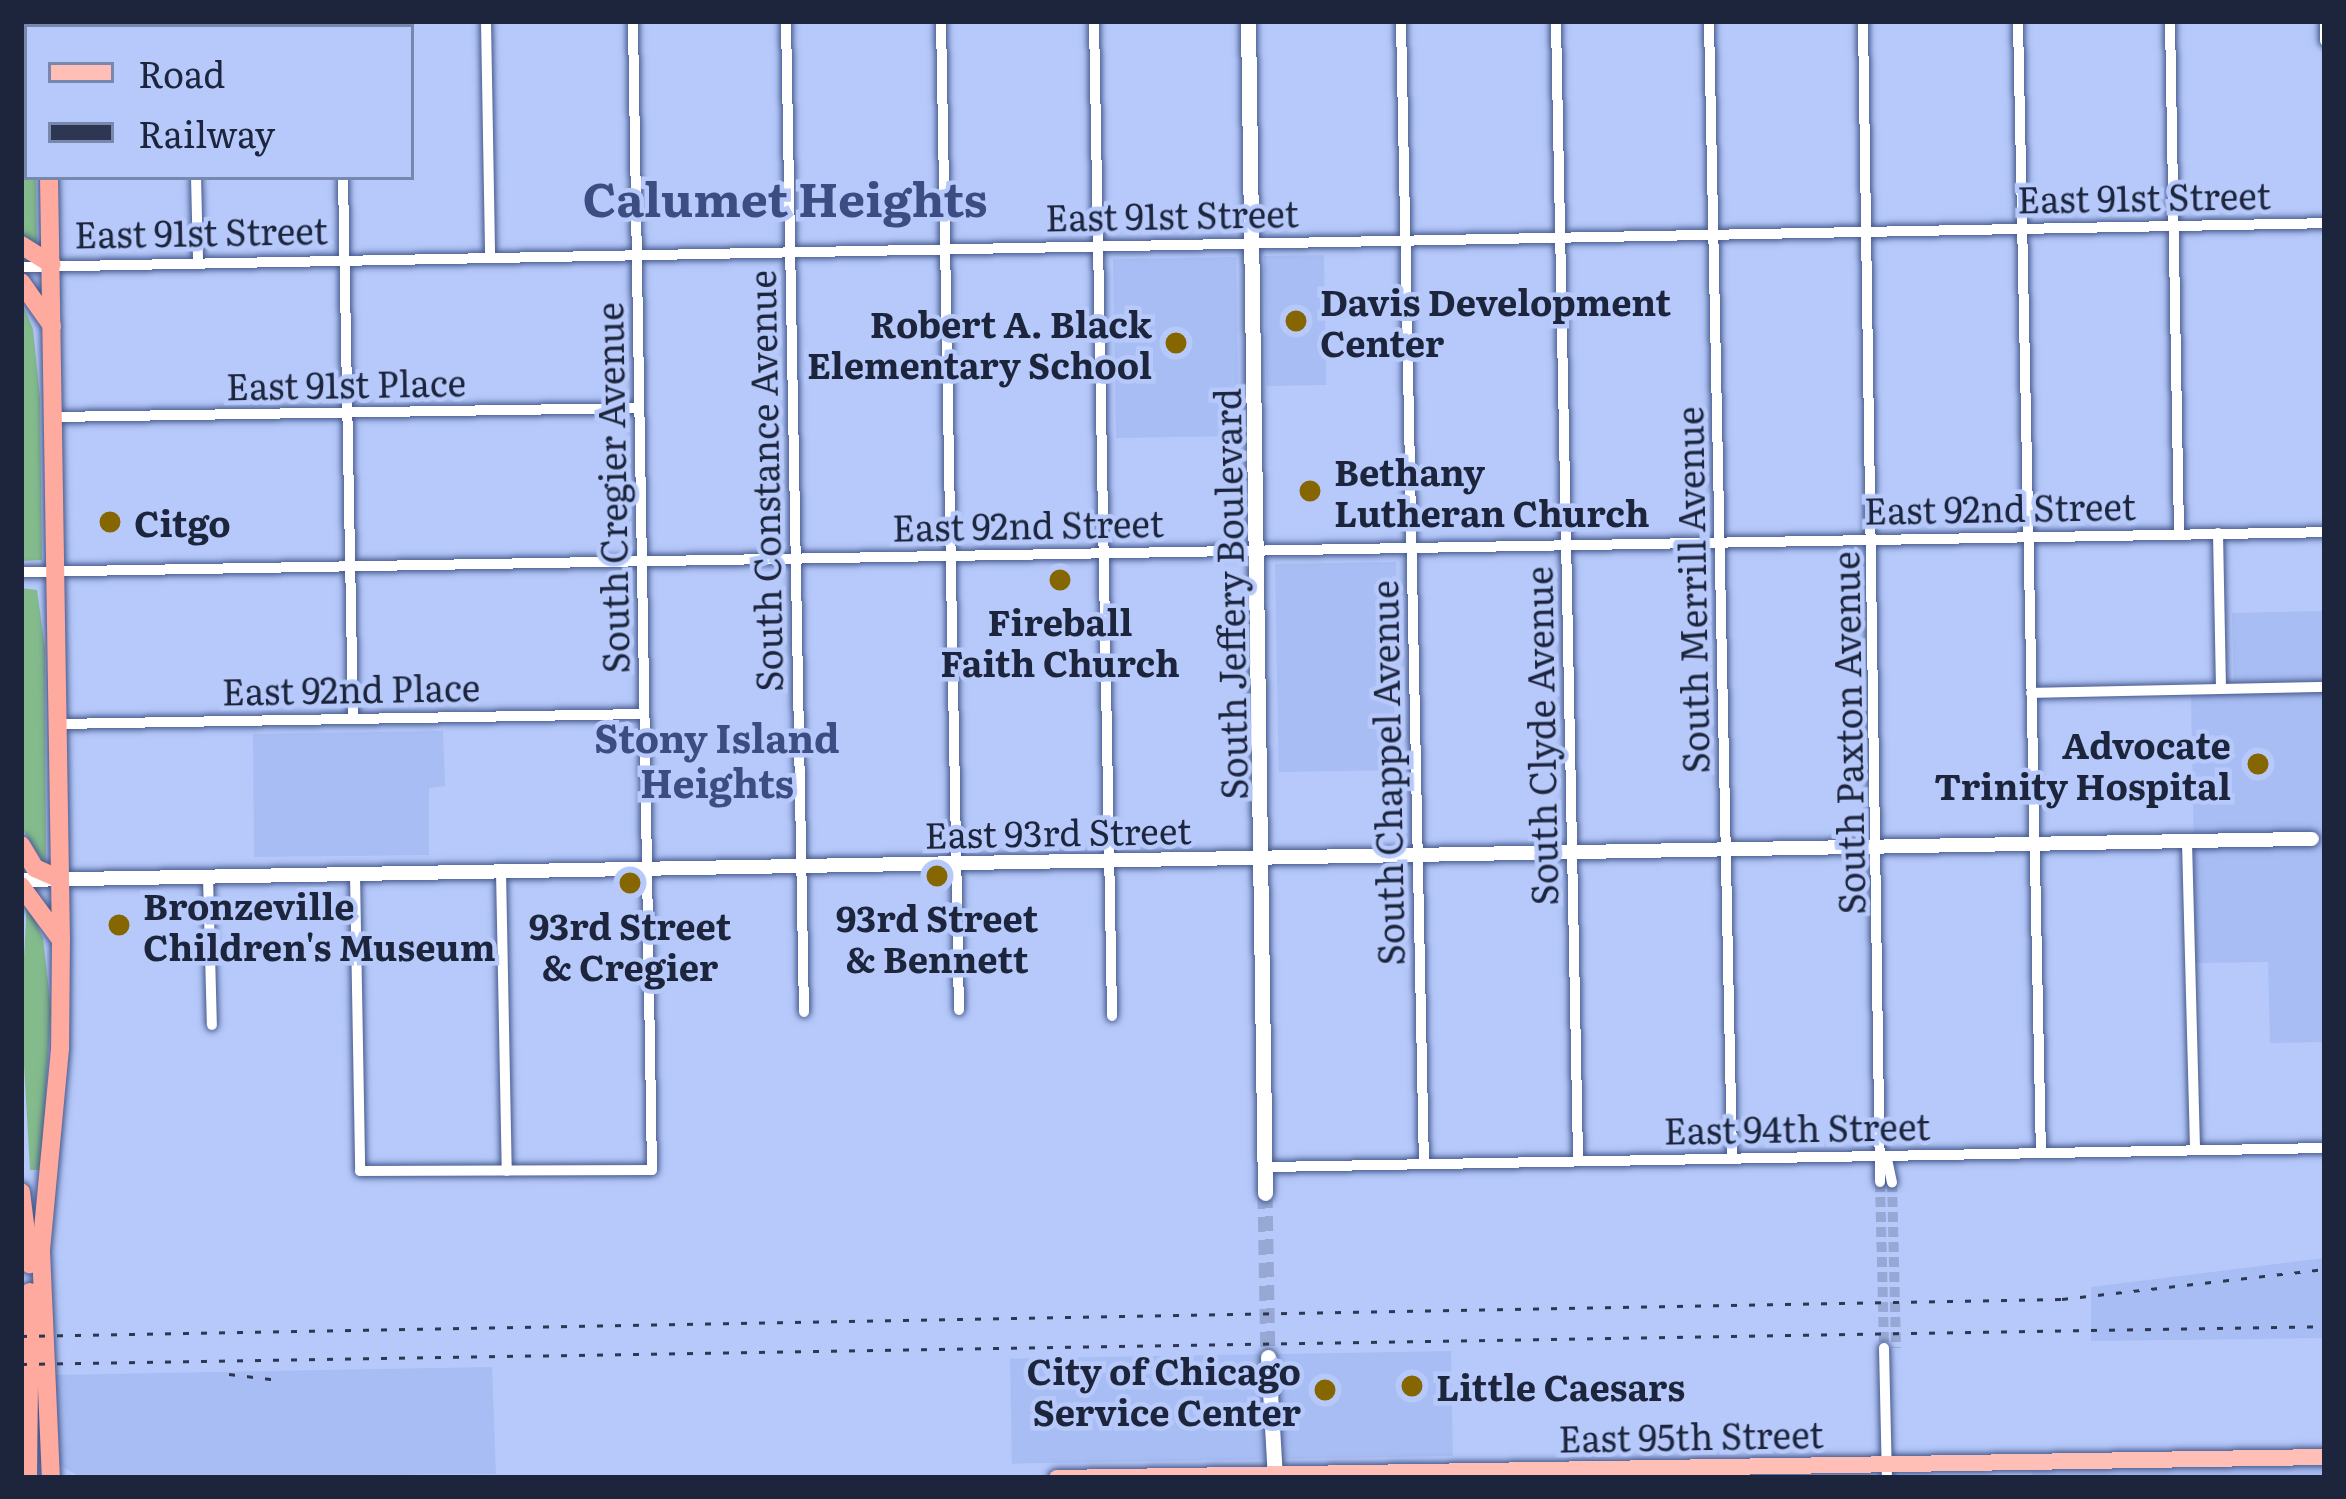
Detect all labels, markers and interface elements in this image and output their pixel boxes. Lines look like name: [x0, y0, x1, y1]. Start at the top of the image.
legend: [24, 24, 414, 180]
text: Road: [138, 46, 225, 99]
text: Railway: [138, 106, 275, 159]
district label: Calumet Heights: [582, 168, 988, 226]
street label: East 91st Street: [2017, 172, 2271, 220]
street label: East 91st Street: [1045, 190, 1299, 238]
street label: East 91st Street: [74, 207, 328, 255]
street label: South Constance Avenue: [739, 270, 789, 692]
place label: Davis Development Center: [1320, 278, 1671, 363]
place label: Robert A. Black Elementary School: [807, 300, 1152, 385]
street label: South Cregier Avenue: [586, 302, 636, 674]
marker: Davis Development Center: [1283, 308, 1309, 334]
marker: Robert A. Black Elementary School: [1163, 330, 1189, 356]
street label: East 91st Place: [226, 359, 466, 407]
street label: South Jeffery Boulevard: [1204, 388, 1254, 800]
street label: South Merrill Avenue: [1666, 406, 1716, 774]
place label: Bethany Lutheran Church: [1334, 448, 1650, 533]
marker: Bethany Lutheran Church: [1297, 478, 1323, 504]
street label: East 92nd Street: [1864, 483, 2136, 531]
place label: Citgo: [134, 500, 231, 544]
street label: East 92nd Street: [892, 500, 1164, 548]
marker: Citgo: [97, 509, 123, 535]
street label: South Paxton Avenue: [1822, 551, 1872, 915]
street label: South Clyde Avenue: [1515, 566, 1565, 906]
marker: Fireball Faith Church: [1047, 567, 1073, 593]
street label: South Chappel Avenue: [1361, 580, 1411, 966]
place label: Fireball Faith Church: [940, 598, 1180, 683]
street label: East 92nd Place: [221, 664, 481, 712]
district label: Stony Island Heights: [594, 714, 840, 805]
place label: Advocate Trinity Hospital: [1934, 721, 2231, 806]
marker: Advocate Trinity Hospital: [2242, 748, 2274, 780]
street label: East 93rd Street: [924, 807, 1192, 855]
marker: 93rd Street & Bennett: [924, 863, 950, 889]
marker: 93rd Street & Cregier: [617, 870, 643, 896]
place label: Bronzeville Children's Museum: [143, 882, 496, 967]
place label: 93rd Street & Bennett: [836, 894, 1038, 979]
place label: 93rd Street & Cregier: [529, 902, 731, 987]
marker: Bronzeville Children's Museum: [106, 912, 132, 938]
street label: East 94th Street: [1663, 1103, 1931, 1151]
place label: City of Chicago Service Center: [1027, 1347, 1301, 1432]
place label: Little Caesars: [1436, 1364, 1685, 1408]
marker: Little Caesars: [1399, 1373, 1425, 1399]
marker: City of Chicago Service Center: [1312, 1377, 1338, 1403]
street label: East 95th Street: [1558, 1411, 1824, 1459]

